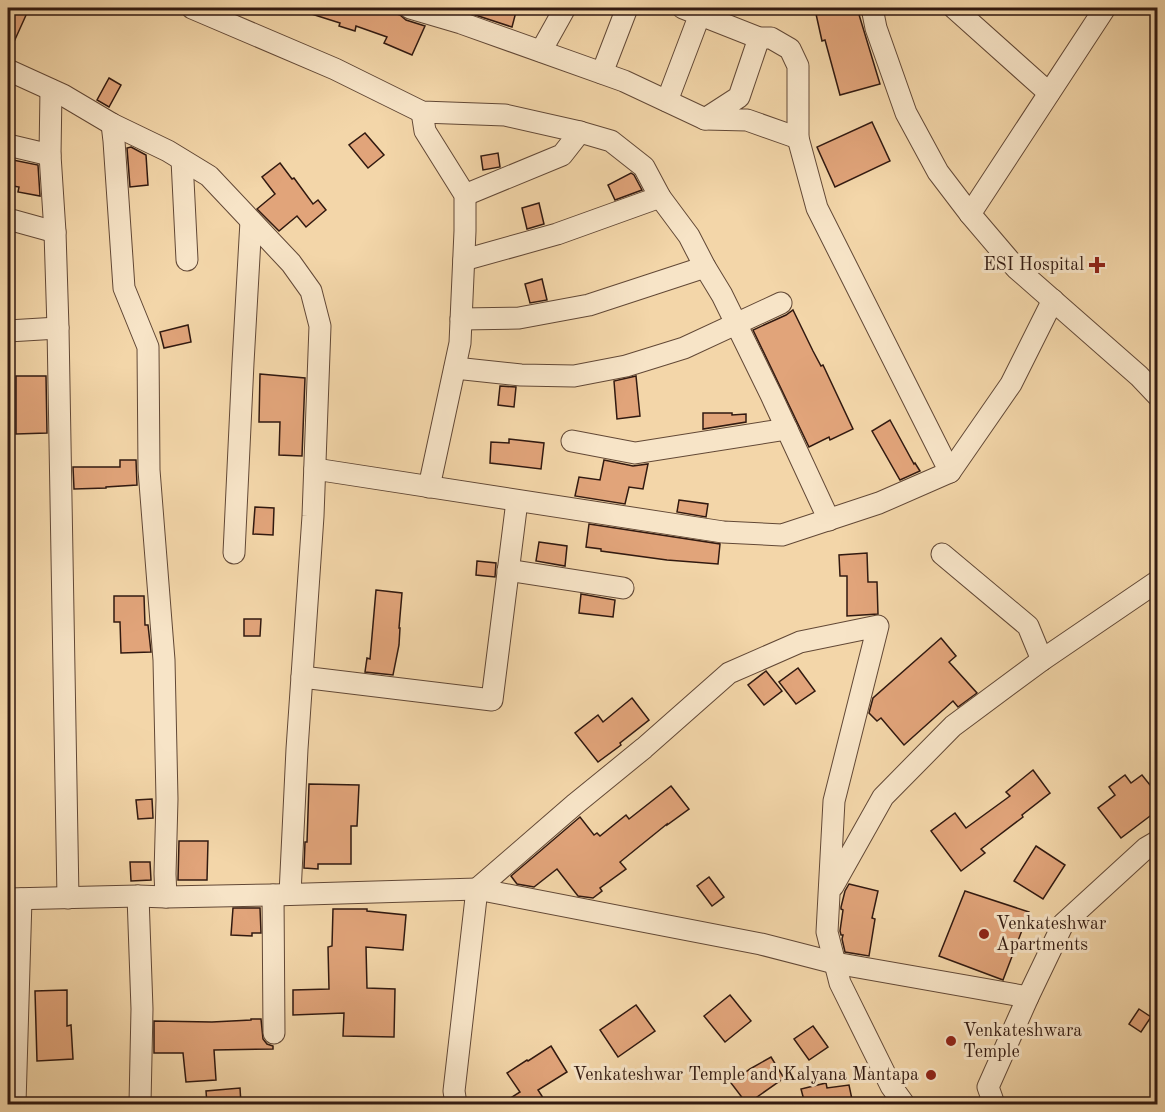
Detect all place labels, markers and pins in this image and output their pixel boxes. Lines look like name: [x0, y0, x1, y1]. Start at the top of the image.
place label: ESI Hospital: [983, 256, 1084, 274]
marker: ESI Hospital: [1088, 256, 1106, 274]
place label: Venkateshwar Apartments: [996, 915, 1107, 954]
marker: Venkateshwar Apartments: [977, 927, 991, 941]
place label: Venkateshwara Temple: [963, 1022, 1082, 1061]
marker: Venkateshwara Temple: [944, 1034, 958, 1048]
place label: Venkateshwar Temple and Kalyana Mantapa: [573, 1066, 919, 1084]
marker: Venkateshwar Temple and Kalyana Mantapa: [924, 1068, 938, 1082]

